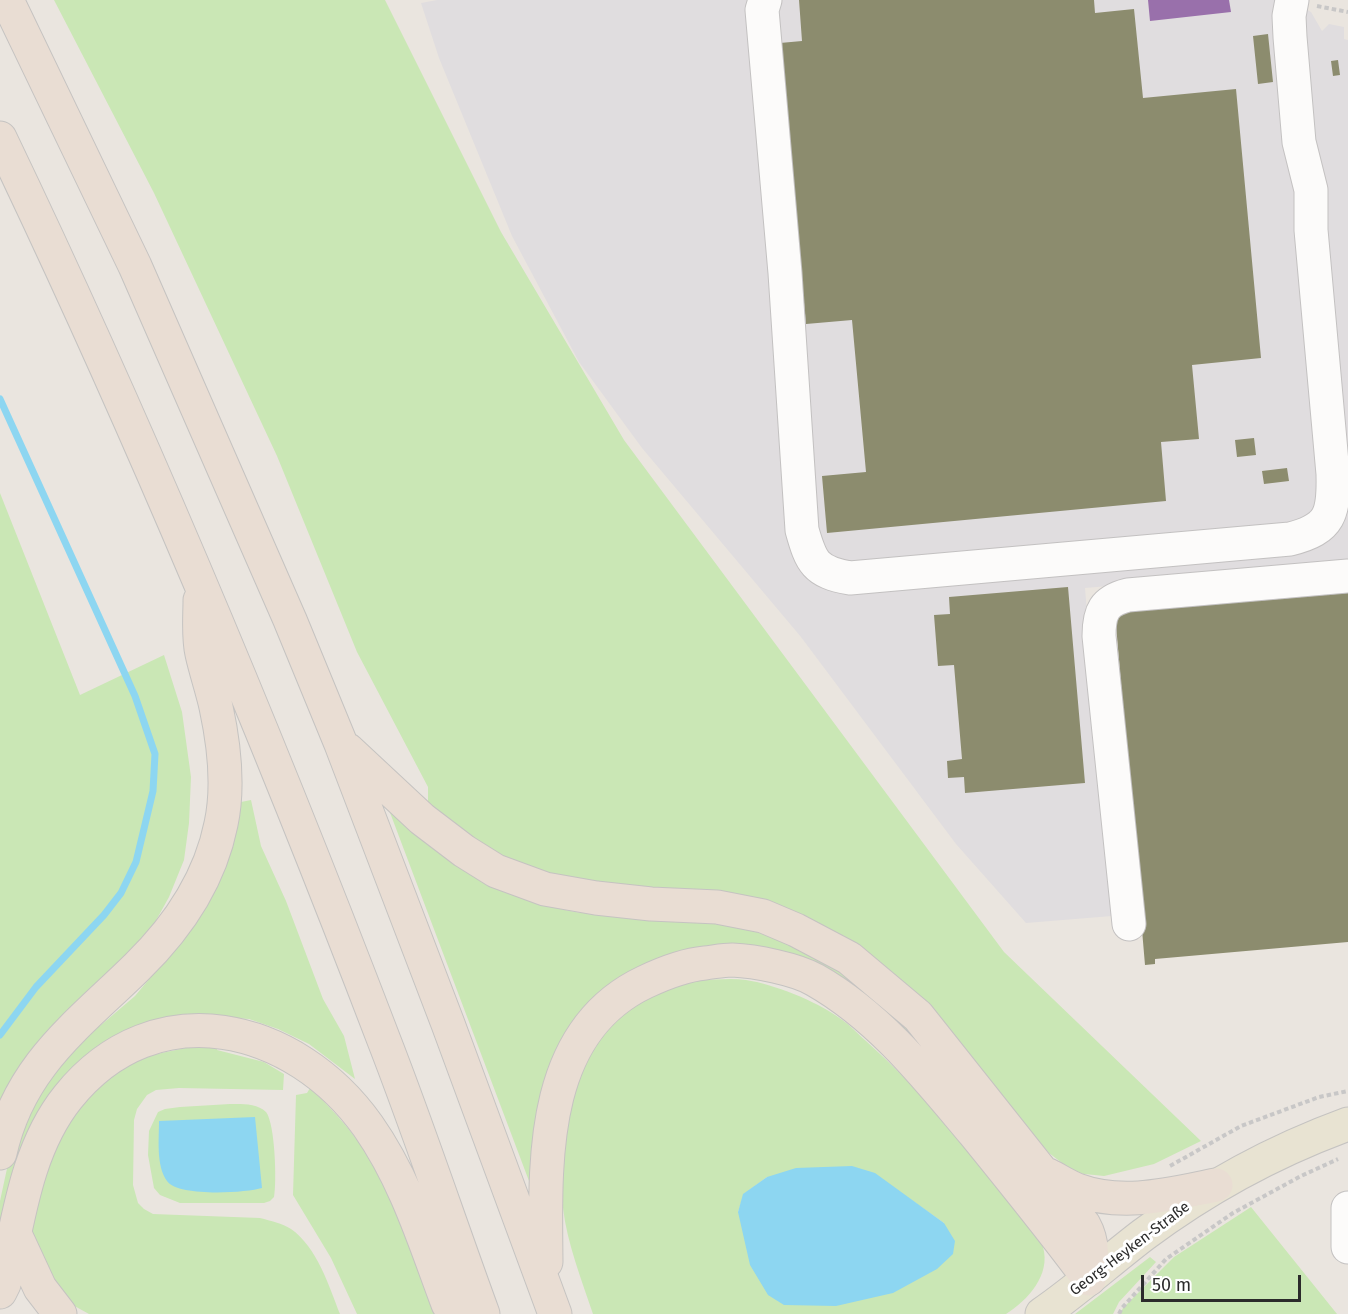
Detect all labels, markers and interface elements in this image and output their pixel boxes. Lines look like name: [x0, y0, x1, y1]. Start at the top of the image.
street label: Georg-Heyken-Straße: [1067, 1198, 1193, 1300]
scale bar: [1144, 1263, 1304, 1301]
text: 50 m: [1152, 1274, 1191, 1296]

